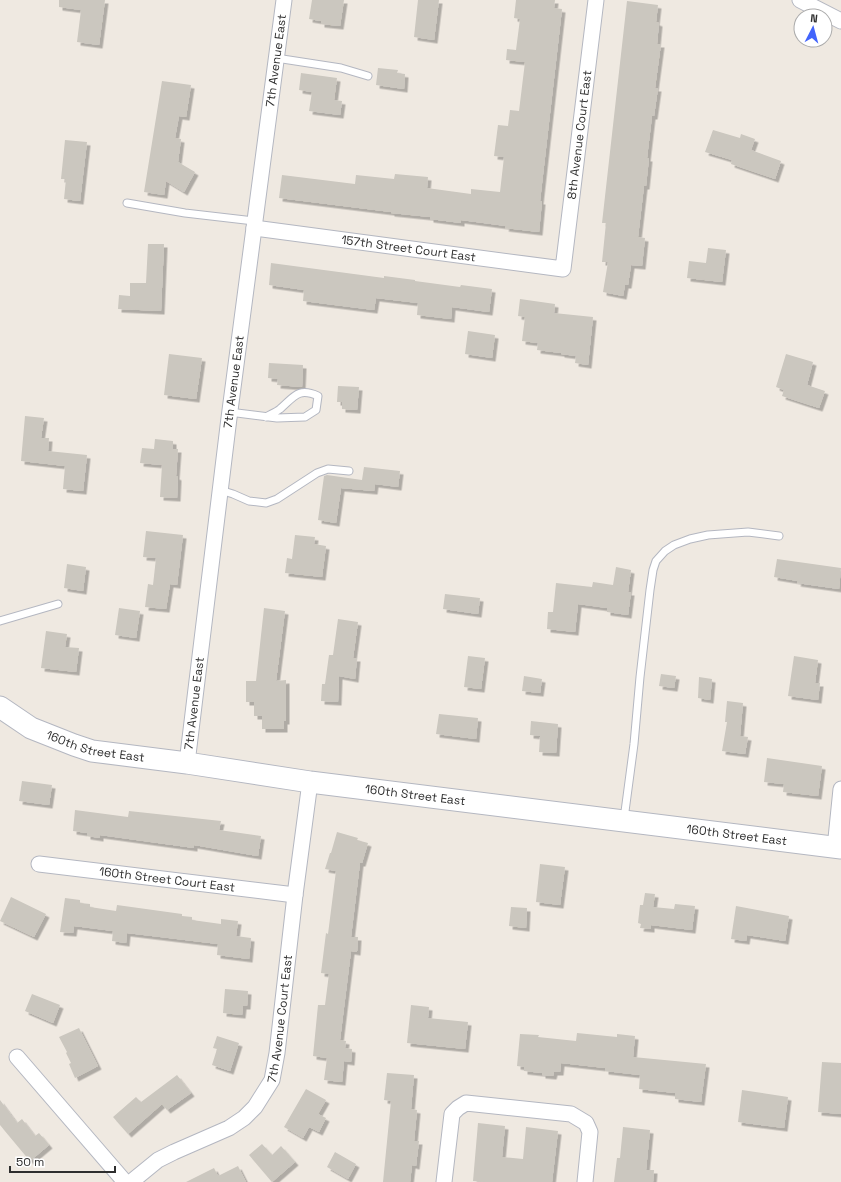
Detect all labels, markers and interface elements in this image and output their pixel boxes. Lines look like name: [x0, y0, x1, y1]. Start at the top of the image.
north arrow: [793, 8, 833, 48]
text: N: [810, 11, 818, 25]
street label: 7th Avenue East: [262, 13, 290, 108]
street label: 8th Avenue Court East: [564, 69, 595, 200]
street label: 157th Street Court East: [340, 232, 477, 265]
street label: 7th Avenue East: [220, 334, 248, 429]
street label: 7th Avenue East: [181, 656, 208, 751]
street label: 160th Street East: [44, 727, 146, 766]
street label: 160th Street East: [364, 781, 467, 809]
street label: 160th Street East: [686, 821, 788, 849]
street label: 160th Street Court East: [98, 863, 236, 896]
street label: 7th Avenue Court East: [264, 954, 296, 1084]
scale bar: [10, 1148, 115, 1174]
text: 50 m: [16, 1154, 44, 1170]

